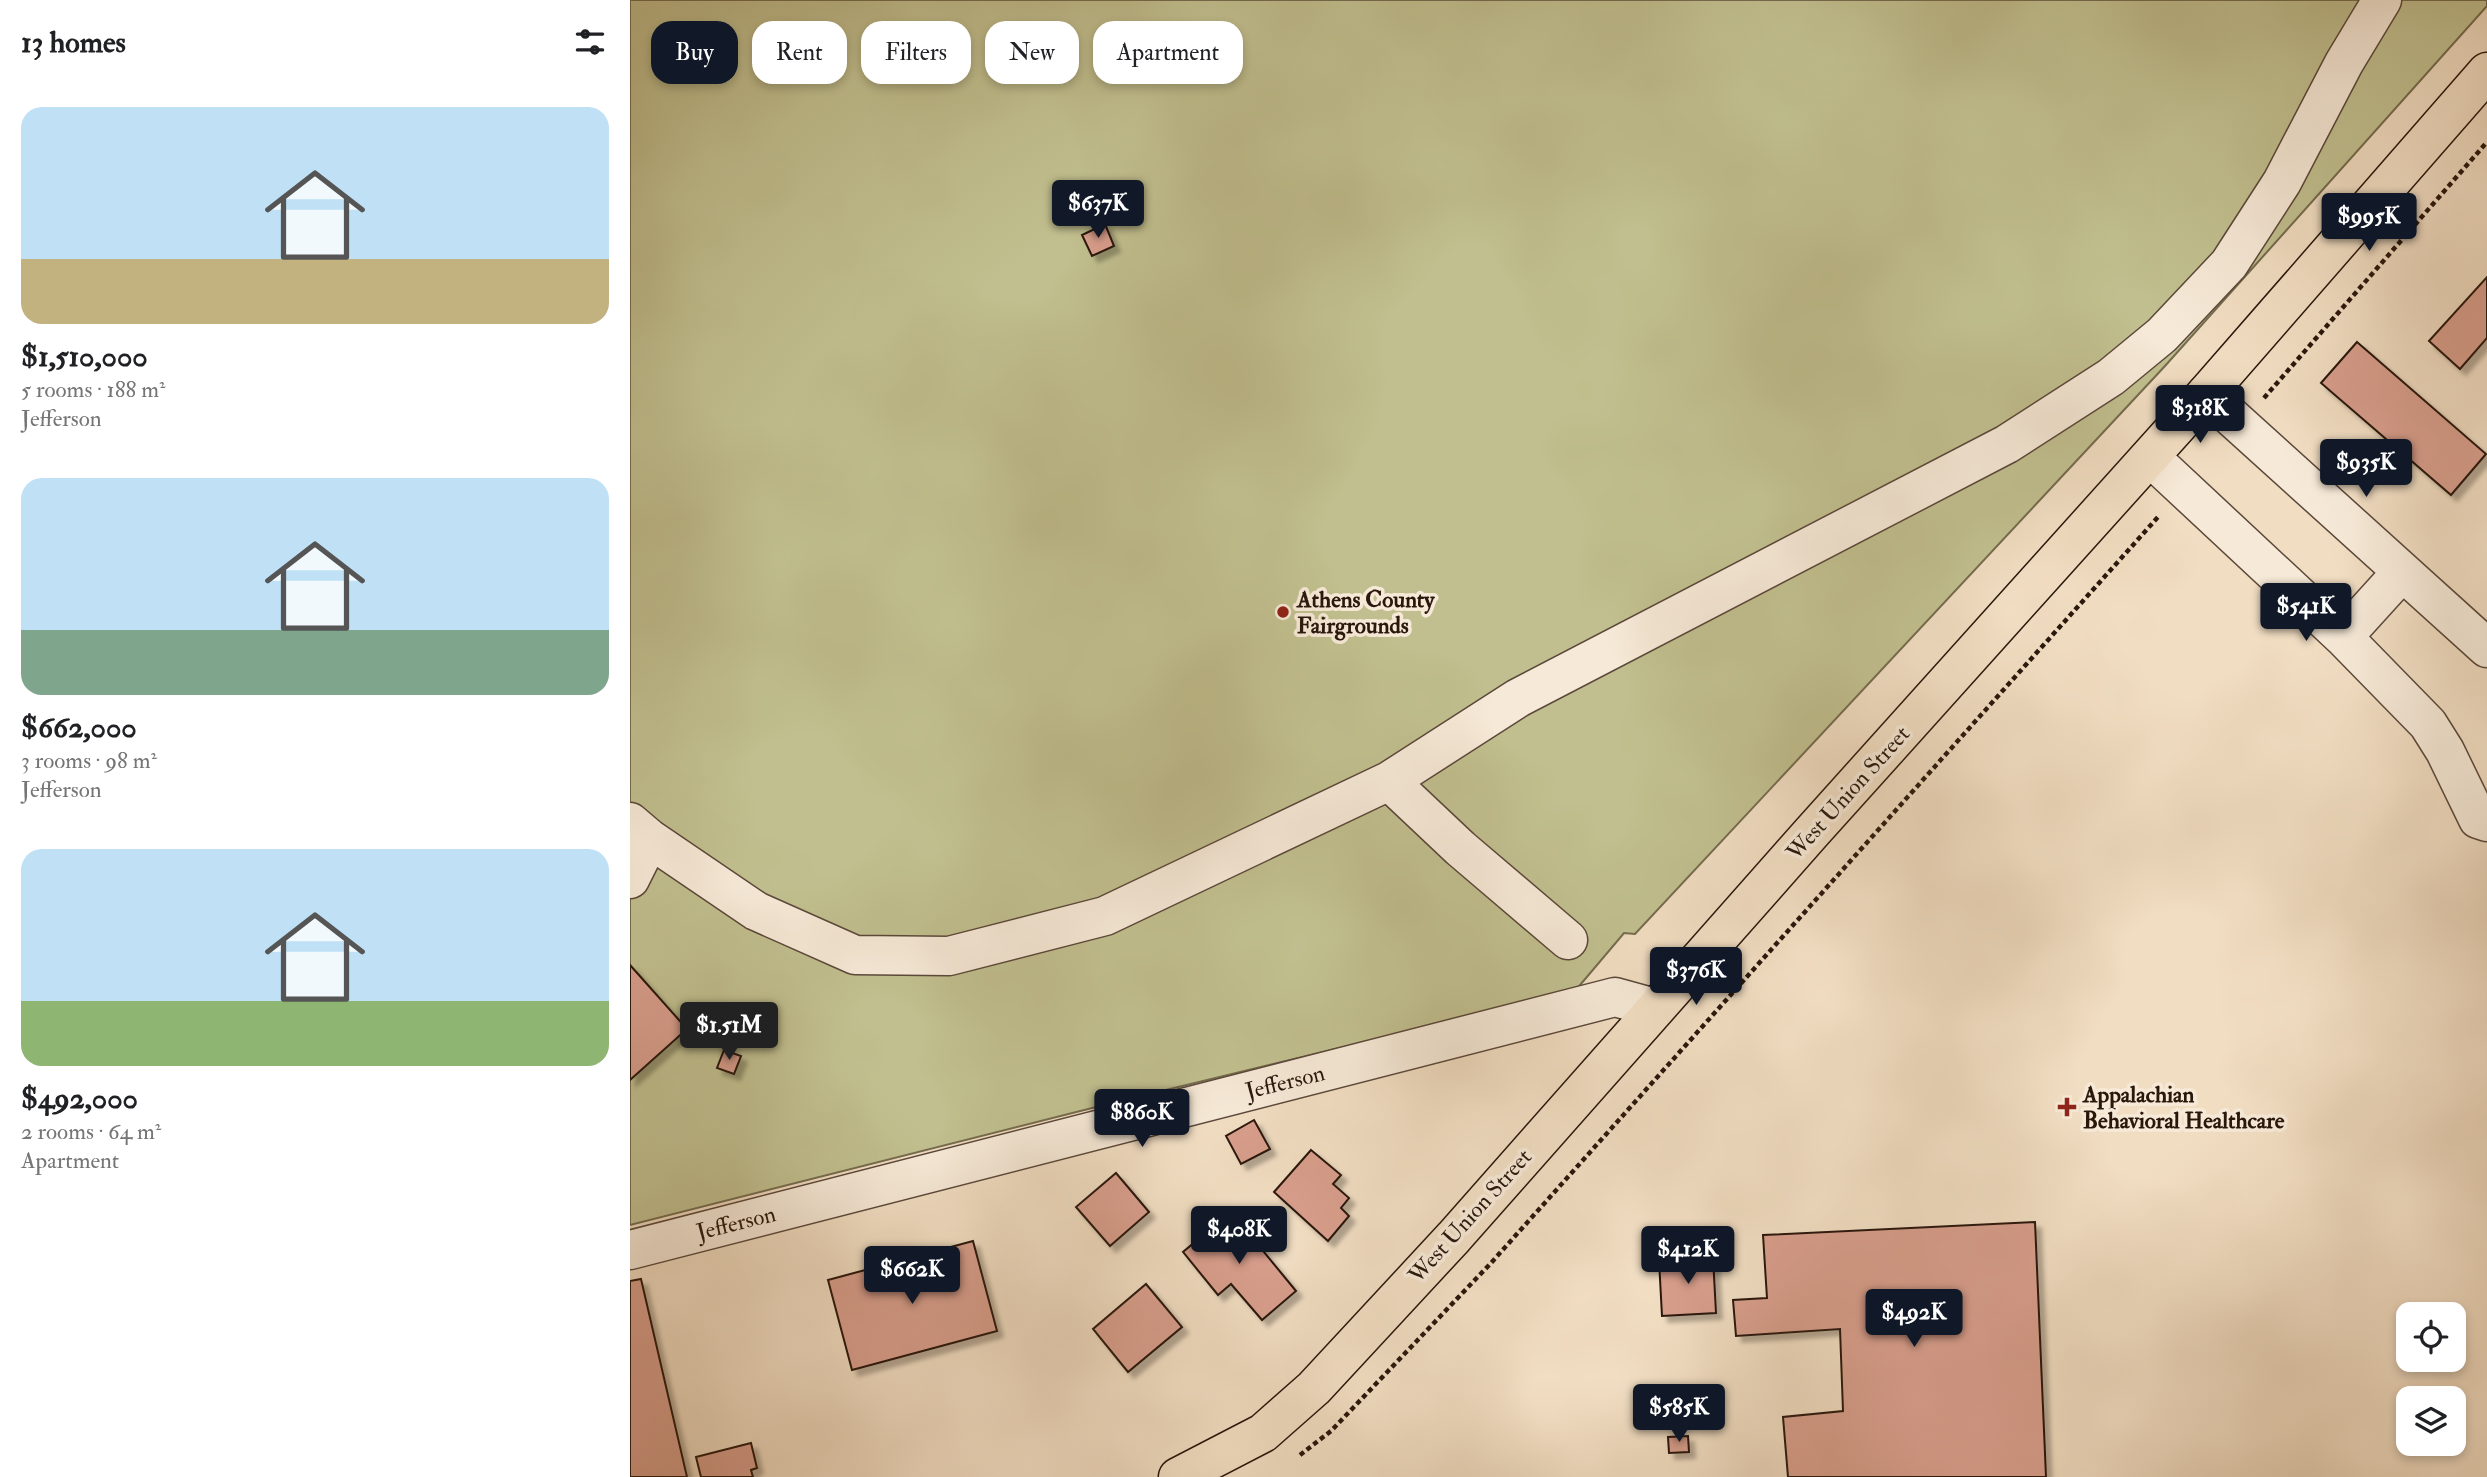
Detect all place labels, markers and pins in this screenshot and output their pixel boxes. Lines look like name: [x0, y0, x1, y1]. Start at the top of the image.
pin: $637K: [1049, 180, 1147, 240]
pin: $995K: [2320, 194, 2418, 253]
pin: $318K: [2151, 386, 2249, 445]
pin: $935K: [2317, 440, 2415, 499]
pin: $541K: [2257, 584, 2355, 643]
place label: Athens County Fairgrounds: [1296, 585, 1435, 641]
marker: Athens County Fairgrounds: [1275, 604, 1291, 620]
pin: $376K: [1647, 948, 1745, 1007]
pin: $1.51M: [672, 1002, 786, 1062]
place label: Appalachian Behavioral Healthcare: [2082, 1080, 2285, 1135]
pin: $860K: [1093, 1090, 1191, 1149]
marker: Appalachian Behavioral Healthcare: [2057, 1097, 2077, 1117]
pin: $408K: [1190, 1206, 1288, 1266]
pin: $412K: [1639, 1226, 1737, 1286]
pin: $662K: [863, 1246, 961, 1306]
pin: $492K: [1865, 1290, 1963, 1349]
pin: $585K: [1630, 1384, 1728, 1444]

